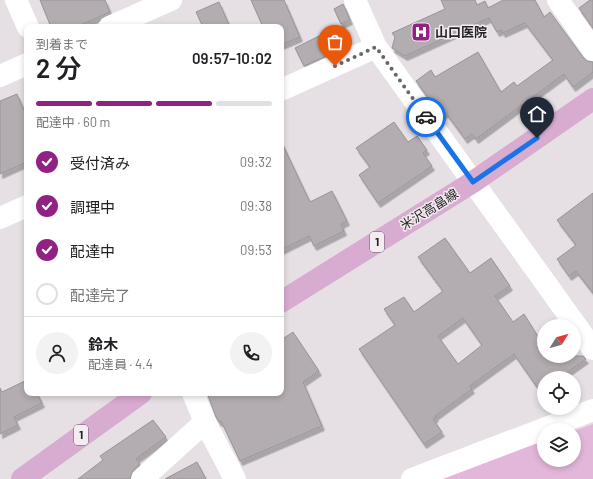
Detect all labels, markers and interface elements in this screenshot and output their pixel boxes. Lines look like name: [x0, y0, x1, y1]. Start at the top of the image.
hospital icon: 山口医院: [410, 21, 432, 43]
place label: 山口医院: [435, 24, 487, 40]
pin: [318, 25, 352, 66]
icon: bag: [324, 31, 346, 53]
text: 到着まで: [36, 36, 88, 52]
text: 09:57–10:02: [192, 49, 272, 67]
text: 2 分: [36, 52, 82, 83]
courier: [406, 97, 446, 137]
pin: [520, 97, 554, 138]
icon: home: [526, 103, 548, 125]
icon: car: [415, 106, 437, 128]
text: 配達中 · 60 m: [36, 114, 110, 130]
icon: check: [36, 151, 58, 173]
text: 受付済み: [70, 154, 130, 172]
text: 09:32: [240, 154, 272, 170]
street label: 米沢高畠線: [397, 185, 461, 233]
icon: check: [36, 195, 58, 217]
text: 調理中: [70, 198, 115, 216]
text: 09:38: [240, 198, 272, 214]
road number: 1: [370, 232, 384, 252]
icon: check: [36, 239, 58, 261]
text: 配達中: [70, 242, 115, 260]
text: 09:53: [240, 242, 272, 258]
text: 配達完了: [70, 286, 130, 304]
north arrow: [537, 319, 581, 363]
map controls: [537, 319, 581, 467]
button: person: [36, 332, 78, 374]
button: phone: [230, 332, 272, 374]
text: 鈴木: [88, 335, 118, 353]
text: 配達員 · 4.4: [88, 356, 153, 372]
button: locate: [537, 371, 581, 415]
button: layers: [537, 423, 581, 467]
road number: 1: [74, 425, 88, 445]

